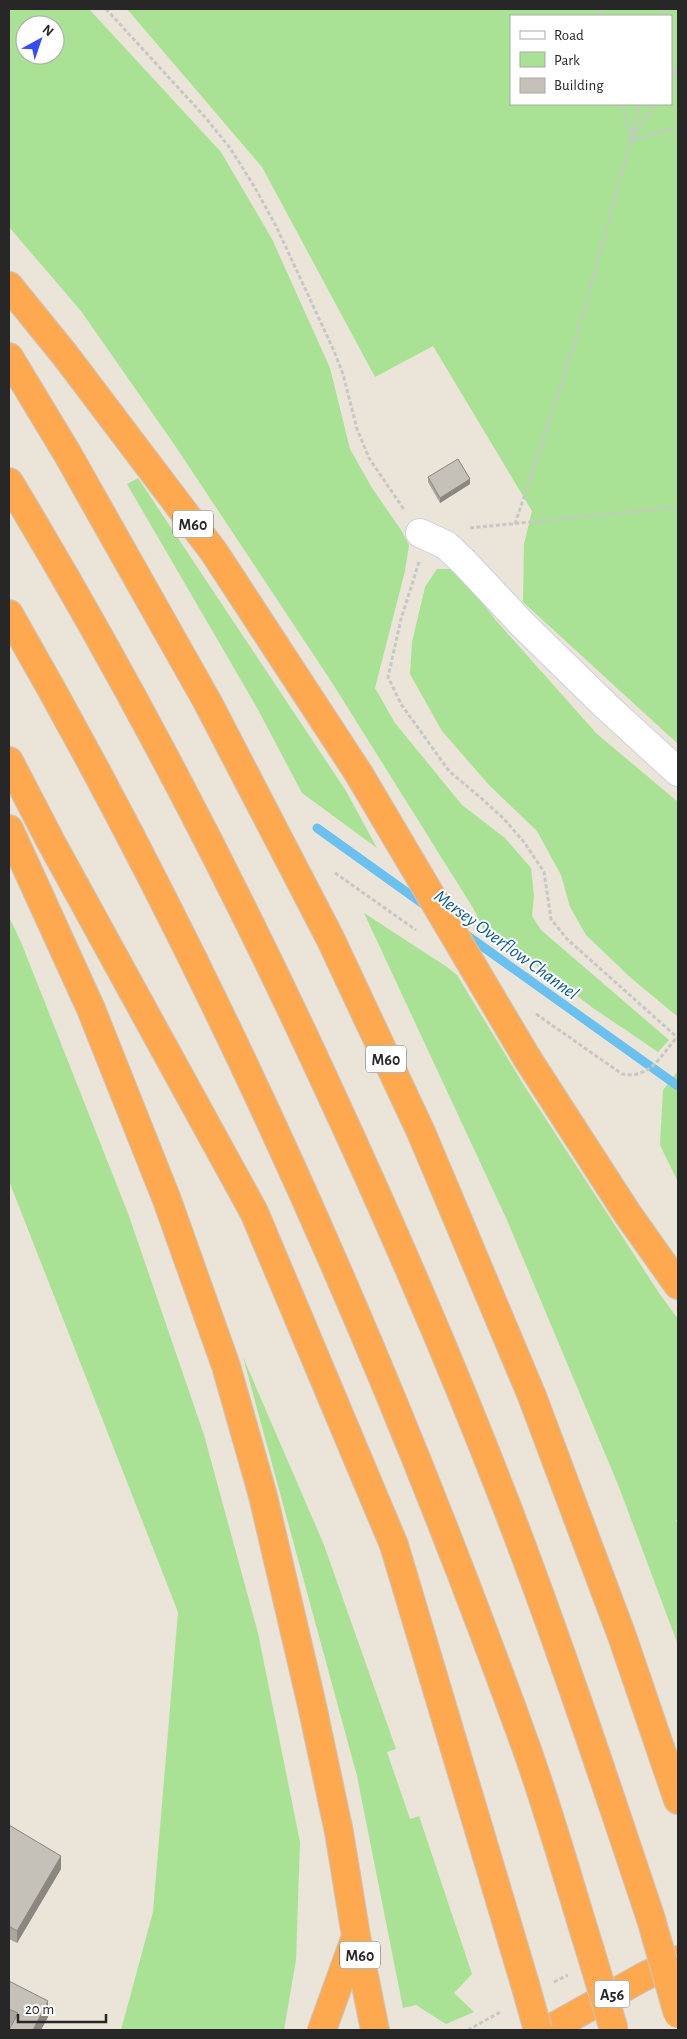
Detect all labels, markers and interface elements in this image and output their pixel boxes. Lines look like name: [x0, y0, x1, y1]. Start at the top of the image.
north arrow: [15, 15, 65, 65]
legend: [510, 15, 672, 105]
text: N: [39, 22, 56, 39]
text: Road: [554, 28, 584, 43]
text: Park: [554, 53, 580, 68]
text: Building: [554, 78, 604, 93]
road number: M60: [173, 510, 213, 538]
water label: Mersey Overflow Channel: [430, 887, 582, 1004]
road number: M60: [366, 1046, 406, 1072]
road number: M60: [340, 1942, 380, 1968]
road number: A56: [594, 1980, 630, 2008]
scale bar: [18, 1992, 105, 2024]
text: 20 m: [25, 2002, 54, 2017]

